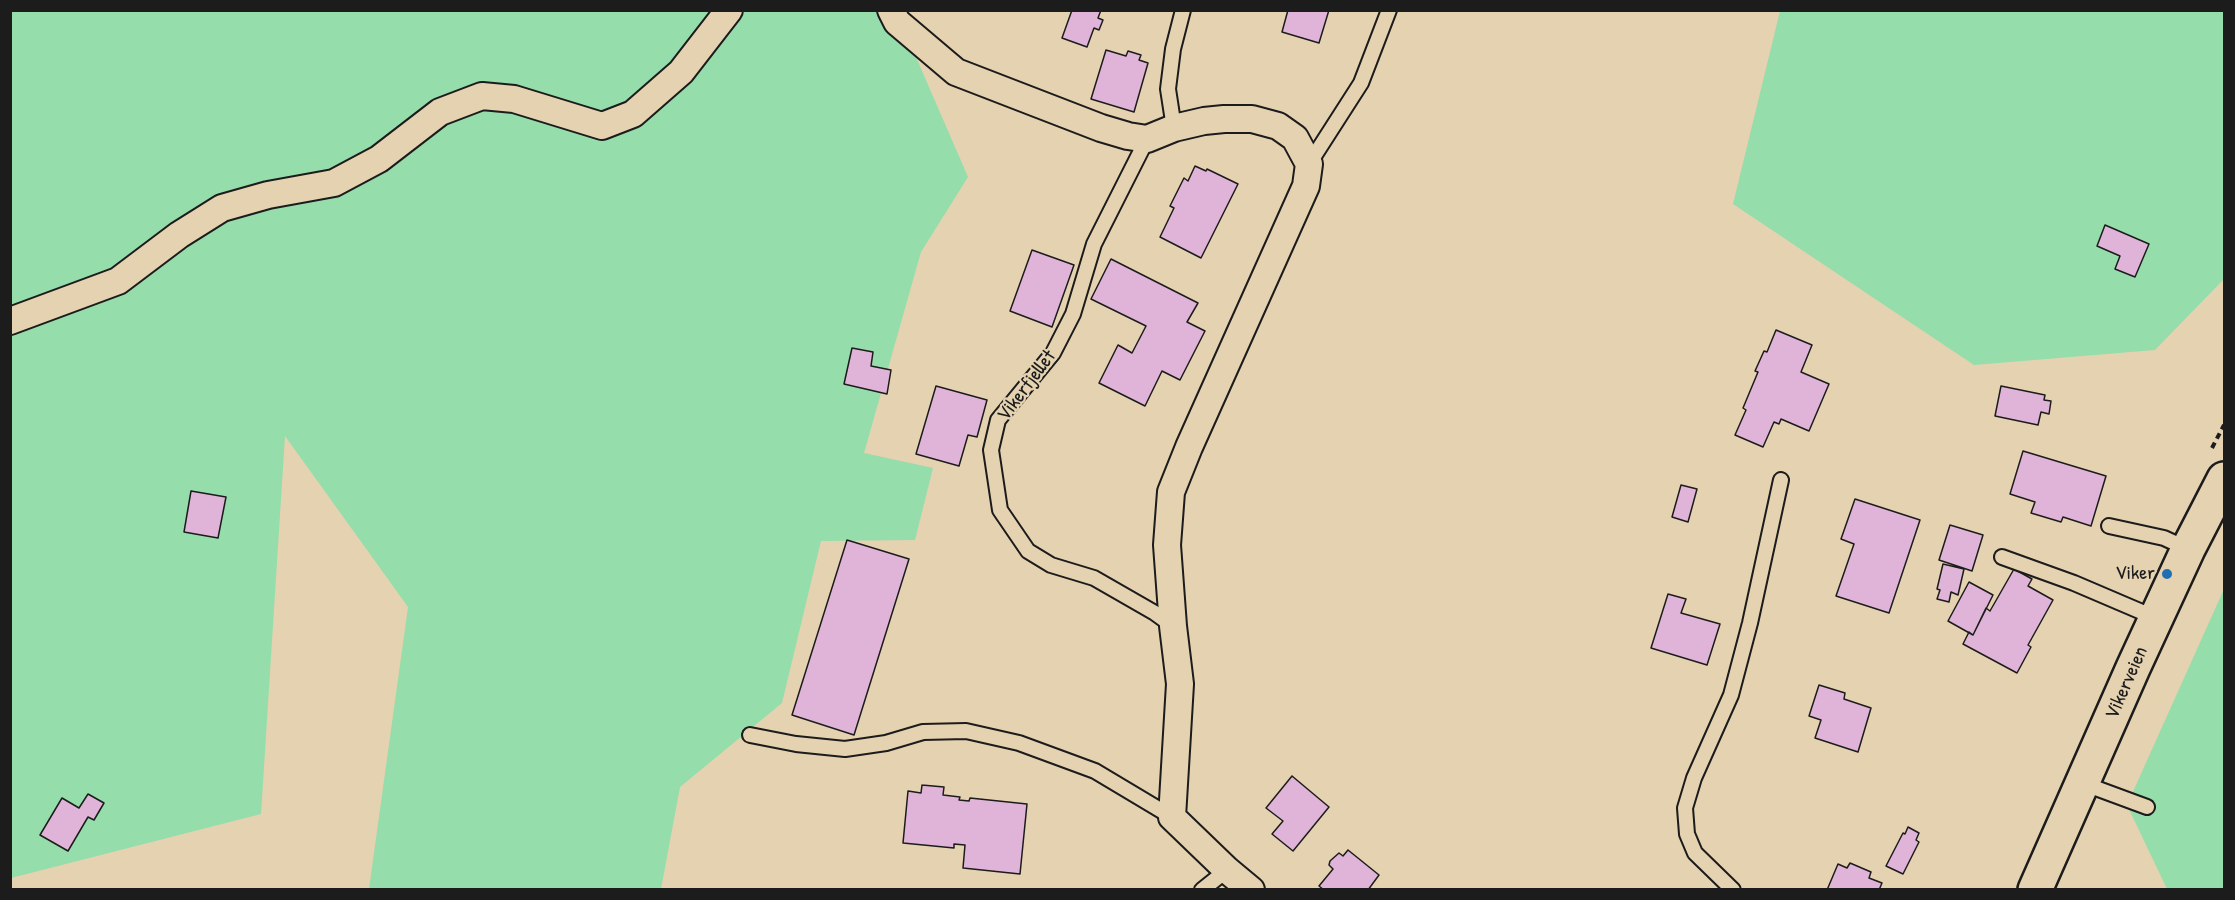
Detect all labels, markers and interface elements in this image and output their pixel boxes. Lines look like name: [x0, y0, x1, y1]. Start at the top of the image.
street label: Vikerfjellet: [992, 346, 1062, 426]
place label: Viker: [2115, 562, 2155, 586]
marker: Viker: [2160, 567, 2174, 581]
street label: Vikerveien: [2100, 643, 2154, 723]

